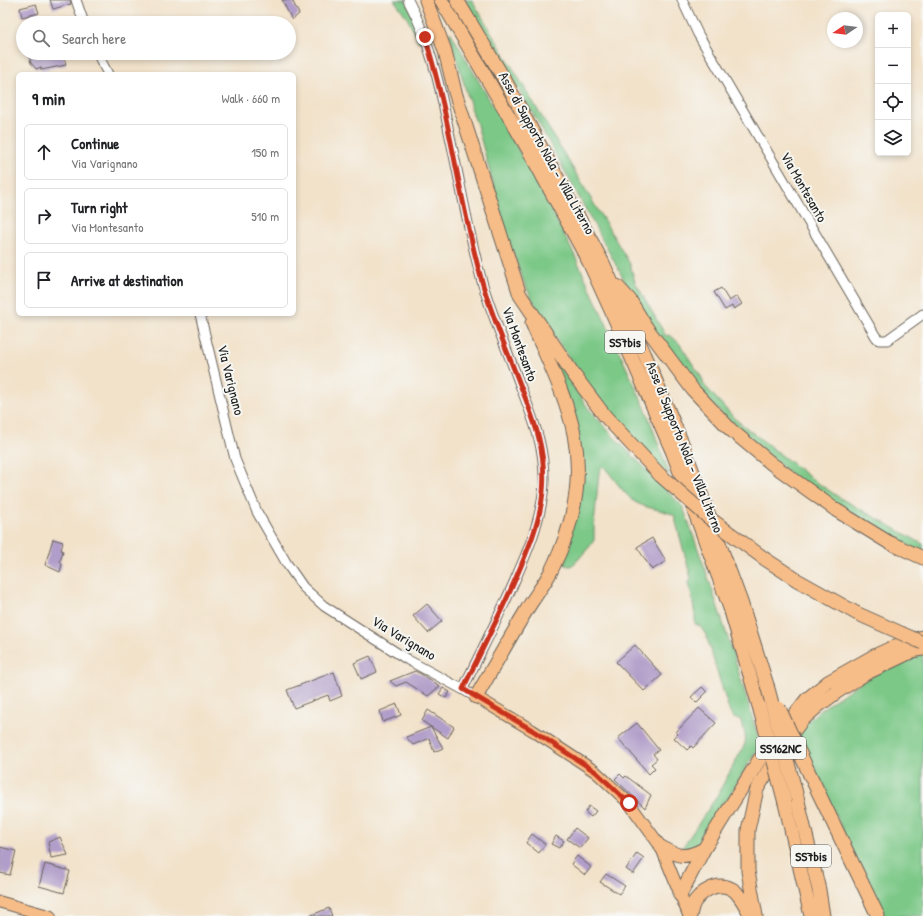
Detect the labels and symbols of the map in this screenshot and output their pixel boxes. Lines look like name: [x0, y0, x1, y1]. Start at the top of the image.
north arrow: [827, 12, 863, 48]
route end: [416, 28, 434, 46]
street label: Asse di Supporto Nola - Villa Literno: [494, 68, 600, 238]
street label: Via Montesanto: [777, 148, 832, 226]
street label: Via Montesanto: [498, 304, 543, 384]
road number: SS7bis: [605, 331, 645, 353]
street label: Via Varignano: [213, 343, 249, 418]
street label: Asse di Supporto Nola - Villa Literno: [641, 358, 729, 536]
street label: Via Varignano: [368, 611, 440, 665]
road number: SS162NC: [756, 737, 806, 759]
route start: [620, 794, 638, 812]
road number: SS7bis: [791, 845, 831, 867]

